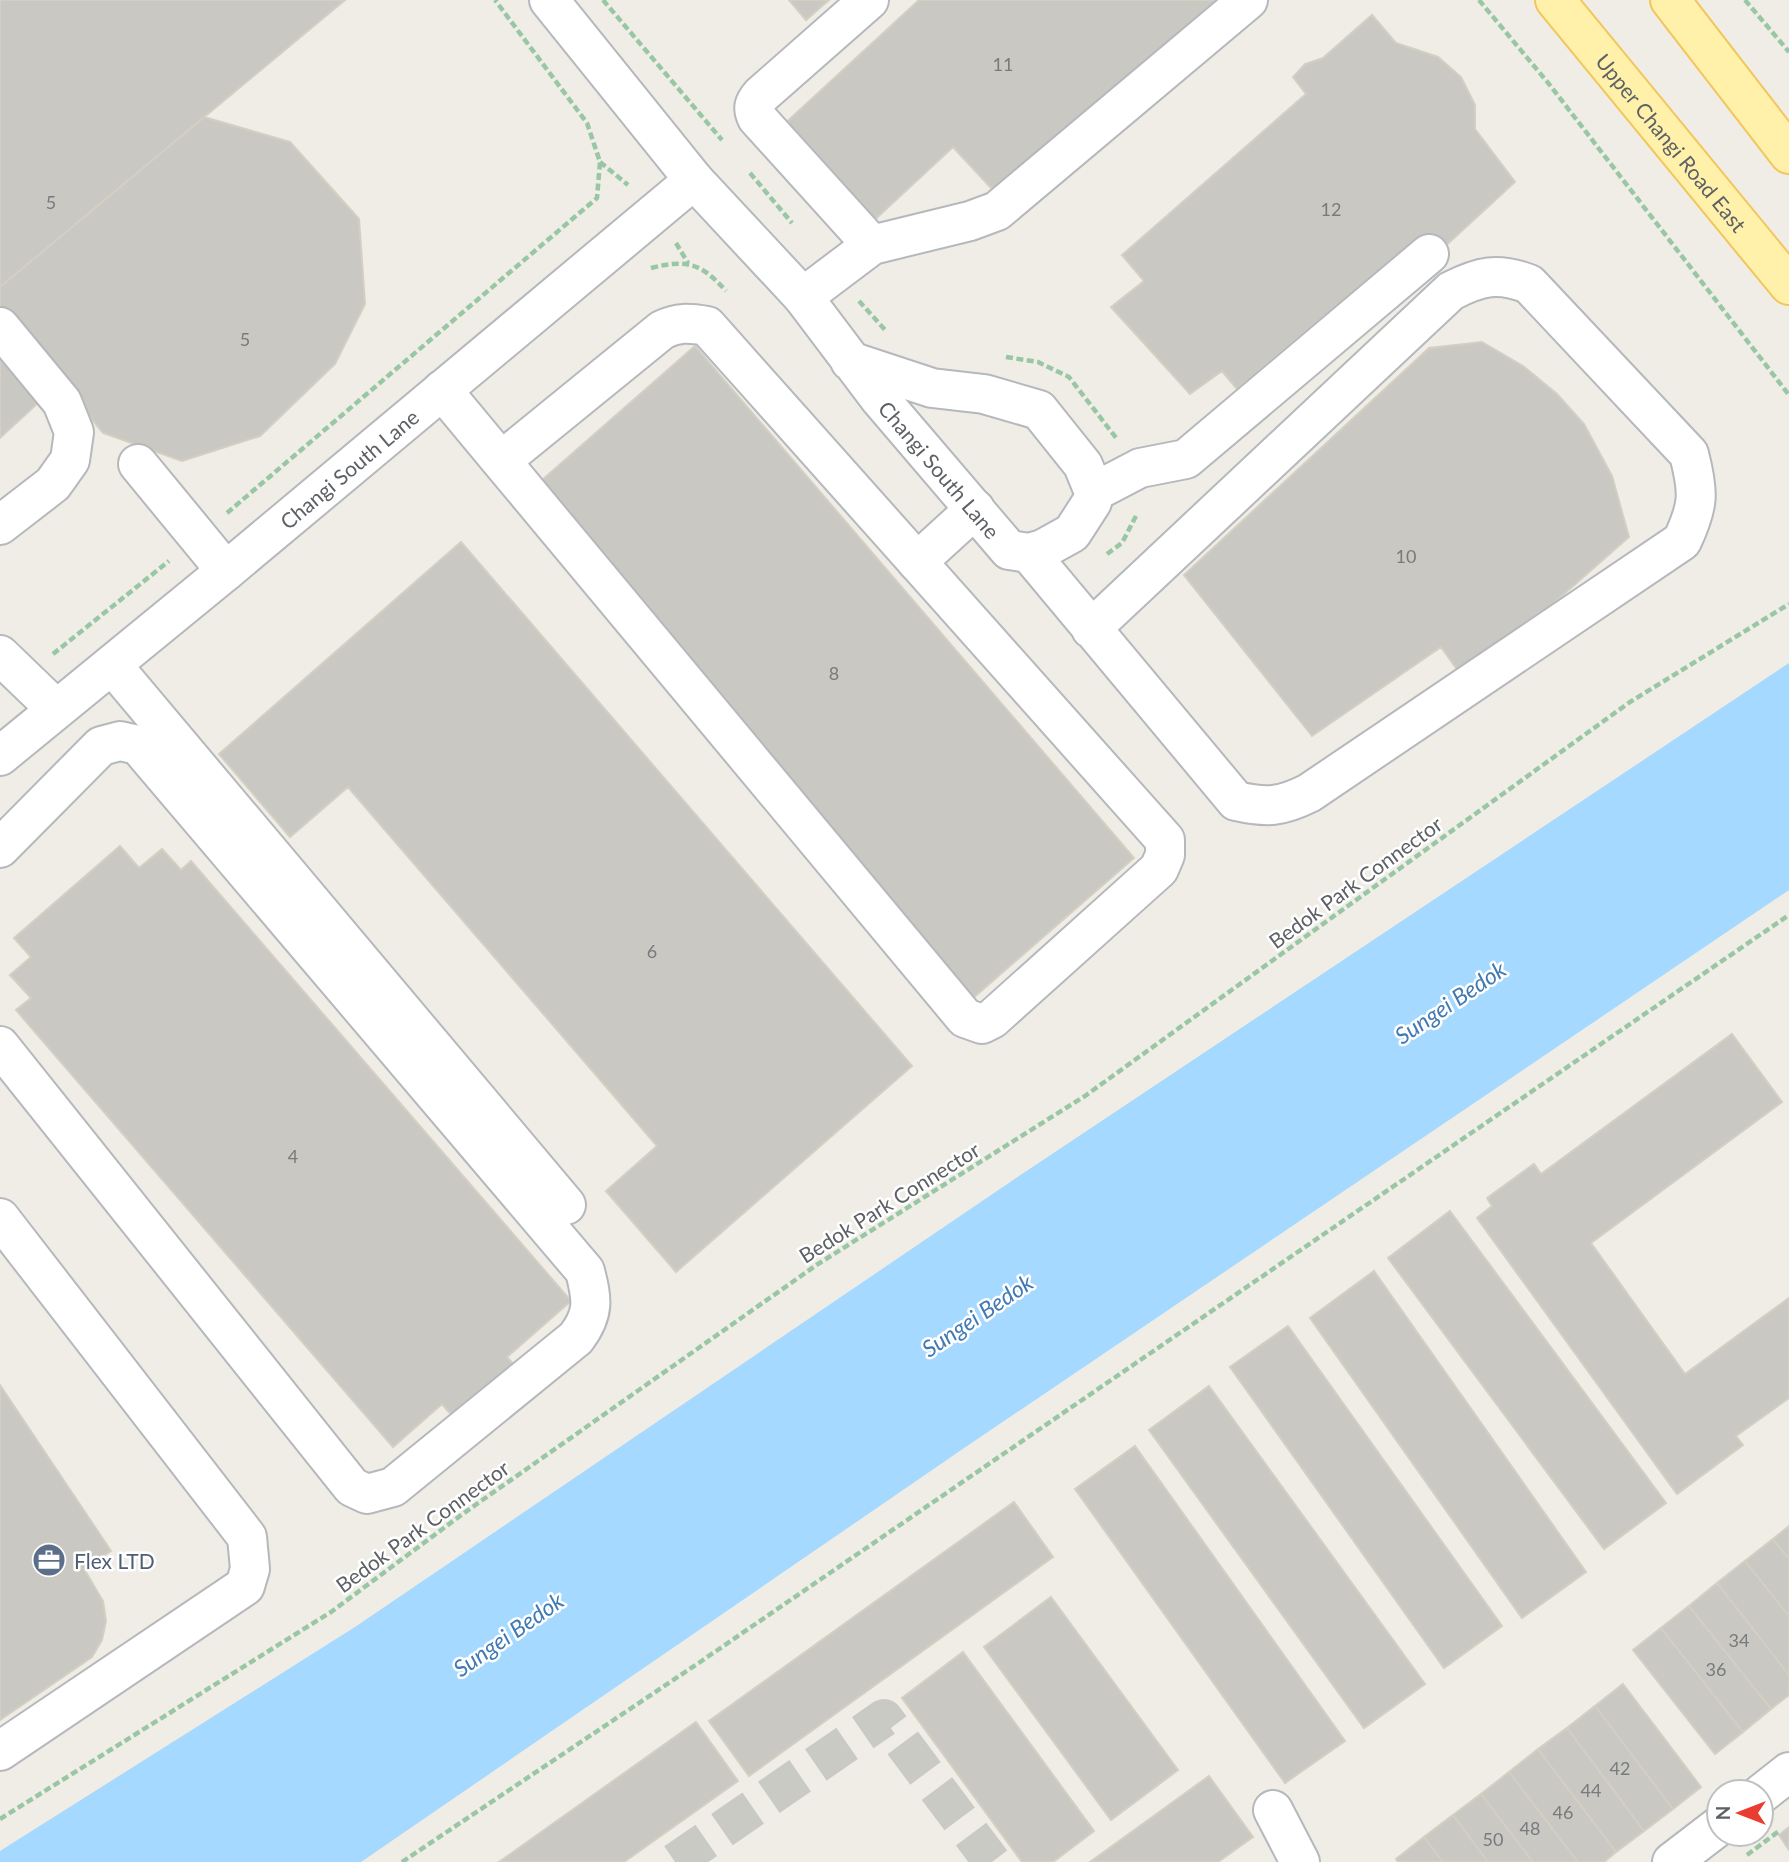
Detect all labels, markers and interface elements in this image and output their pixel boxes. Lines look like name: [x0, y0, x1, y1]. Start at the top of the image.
street label: Upper Changi Road East: [1591, 48, 1752, 237]
house number: 11: [993, 53, 1013, 75]
house number: 5: [46, 191, 56, 213]
house number: 12: [1321, 198, 1341, 220]
house number: 5: [240, 328, 250, 350]
street label: Changi South Lane: [874, 395, 1006, 543]
street label: Changi South Lane: [274, 403, 423, 533]
house number: 10: [1396, 545, 1416, 567]
house number: 8: [829, 662, 839, 684]
street label: Bedok Park Connector: [1264, 811, 1447, 953]
house number: 6: [647, 940, 657, 962]
water label: Sungei Bedok: [1389, 954, 1512, 1049]
street label: Bedok Park Connector: [794, 1136, 984, 1268]
house number: 4: [288, 1145, 298, 1167]
water label: Sungei Bedok: [916, 1267, 1039, 1362]
street label: Bedok Park Connector: [331, 1455, 514, 1597]
office icon: Flex LTD: [30, 1541, 68, 1579]
place label: Flex LTD: [74, 1548, 155, 1573]
water label: Sungei Bedok: [448, 1585, 569, 1682]
house number: 34: [1729, 1629, 1749, 1651]
house number: 36: [1706, 1658, 1726, 1680]
house number: 42: [1610, 1757, 1630, 1779]
north arrow: [1705, 1778, 1775, 1848]
house number: 44: [1581, 1779, 1601, 1801]
house number: 46: [1553, 1801, 1573, 1823]
text: N: [1711, 1806, 1734, 1820]
house number: 48: [1520, 1817, 1540, 1839]
house number: 50: [1483, 1828, 1503, 1850]

